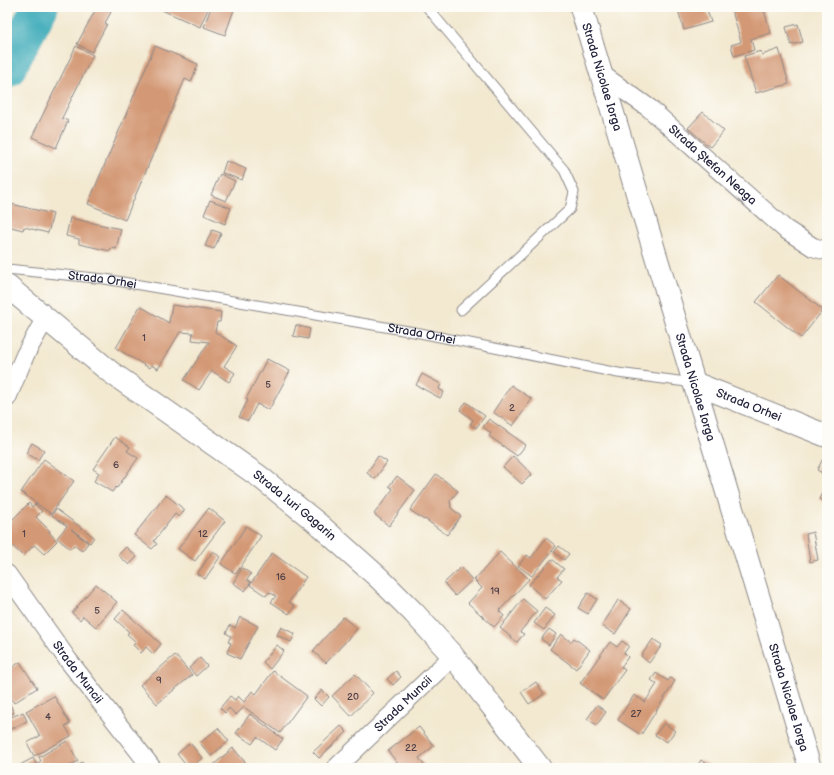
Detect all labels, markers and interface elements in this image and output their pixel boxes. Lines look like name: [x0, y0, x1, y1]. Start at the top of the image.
street label: Strada Nicolae Iorga: [579, 21, 625, 133]
street label: Strada Ștefan Neaga: [665, 121, 760, 208]
street label: Strada Orhei: [67, 268, 138, 292]
street label: Strada Orhei: [387, 320, 457, 348]
street label: Strada Nicolae Iorga: [672, 331, 719, 443]
house number: 1: [142, 332, 146, 344]
house number: 5: [265, 379, 271, 391]
street label: Strada Orhei: [714, 385, 784, 425]
house number: 2: [509, 402, 515, 414]
house number: 6: [113, 459, 119, 471]
street label: Strada Iuri Gagarin: [250, 467, 339, 544]
house number: 1: [22, 528, 26, 540]
house number: 12: [198, 528, 208, 540]
house number: 16: [276, 571, 286, 583]
house number: 19: [490, 585, 500, 597]
house number: 5: [94, 605, 100, 617]
street label: Strada Muncii: [49, 638, 106, 706]
street label: Strada Nicolae Iorga: [765, 642, 812, 753]
street label: Strada Muncii: [371, 672, 435, 735]
house number: 9: [156, 674, 162, 686]
house number: 20: [347, 691, 359, 703]
house number: 27: [631, 708, 641, 720]
house number: 4: [45, 711, 51, 723]
house number: 22: [405, 742, 417, 754]

